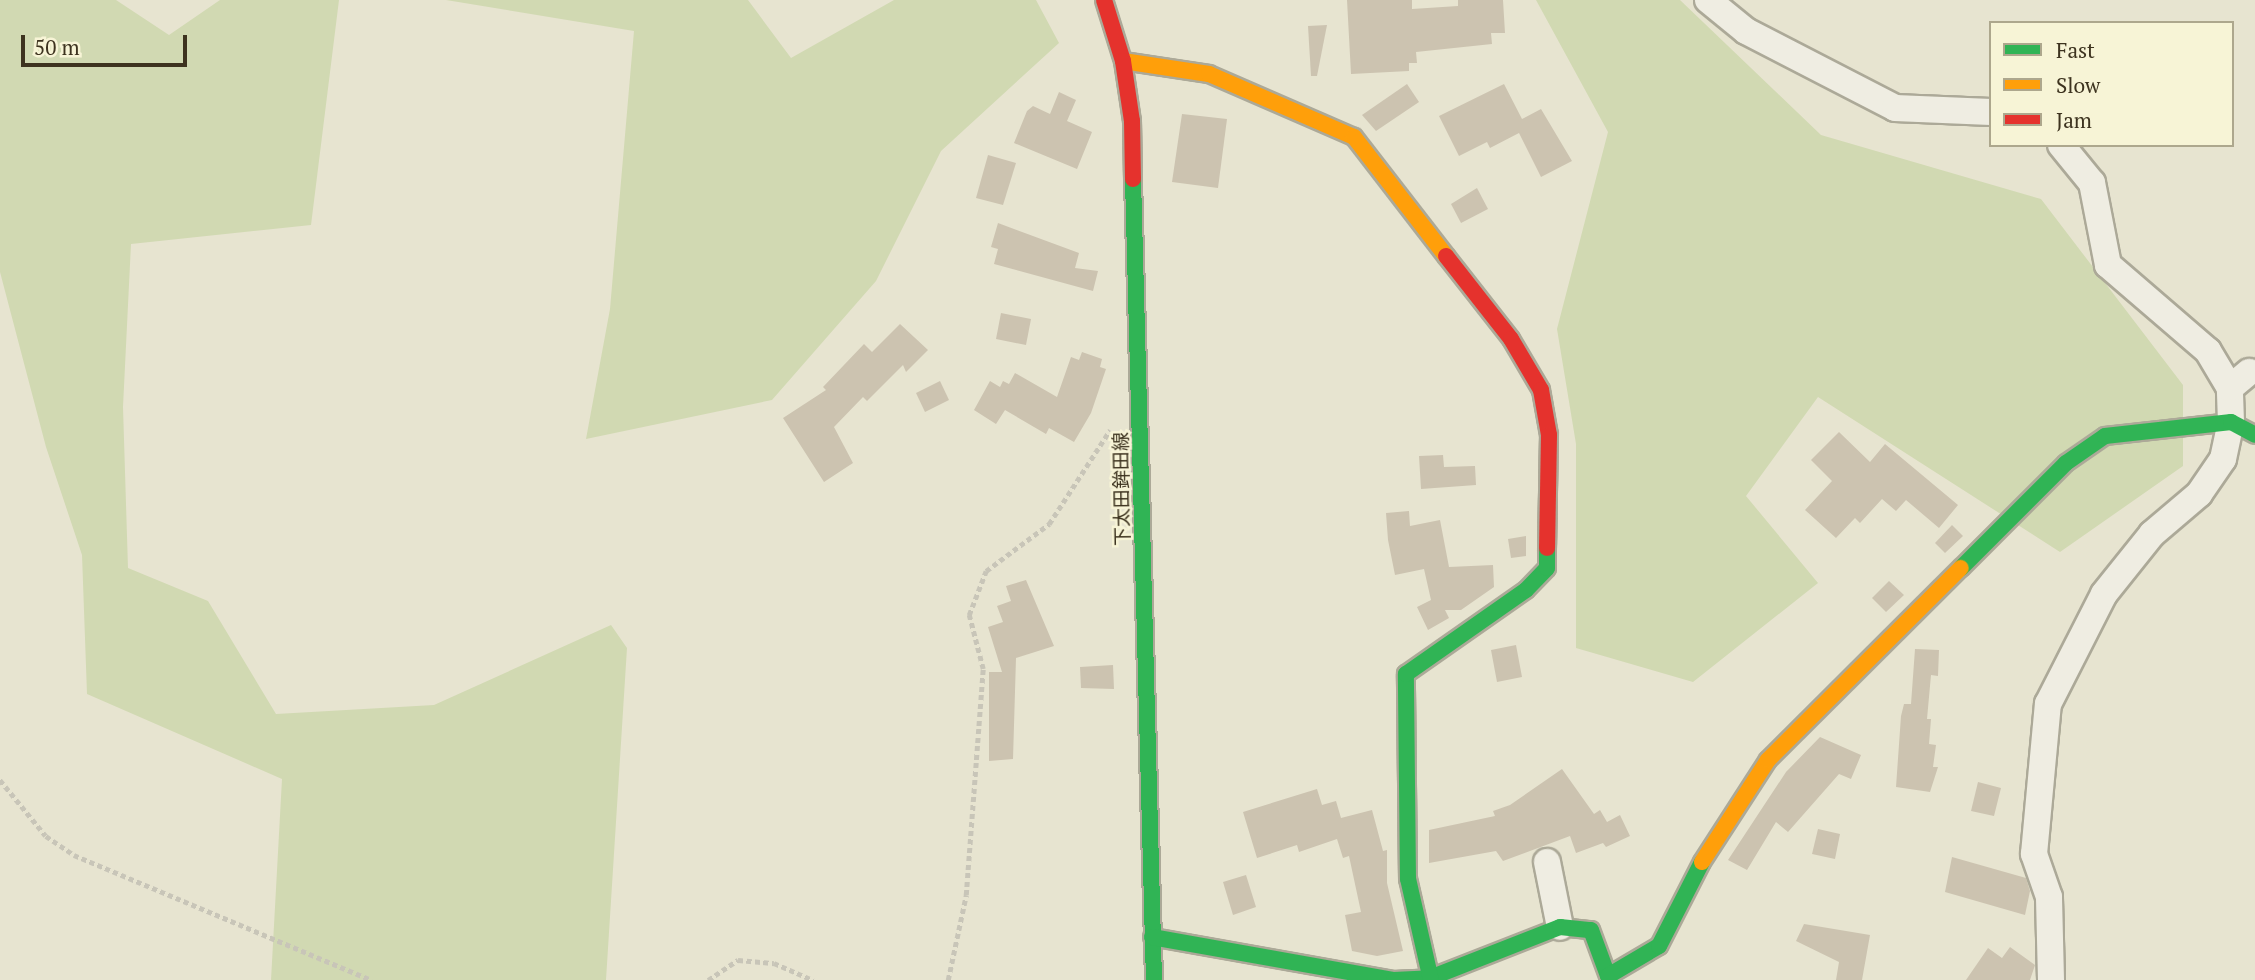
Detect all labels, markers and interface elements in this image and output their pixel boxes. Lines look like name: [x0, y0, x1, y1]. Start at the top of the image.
scale bar: [24, 21, 191, 65]
legend: [1989, 21, 2234, 147]
text: 50 m: [34, 33, 80, 61]
text: Fast: [2056, 36, 2095, 64]
text: Slow: [2056, 71, 2100, 99]
text: Jam: [2056, 106, 2092, 134]
street label: 下太田鉾田線: [1109, 432, 1133, 546]

